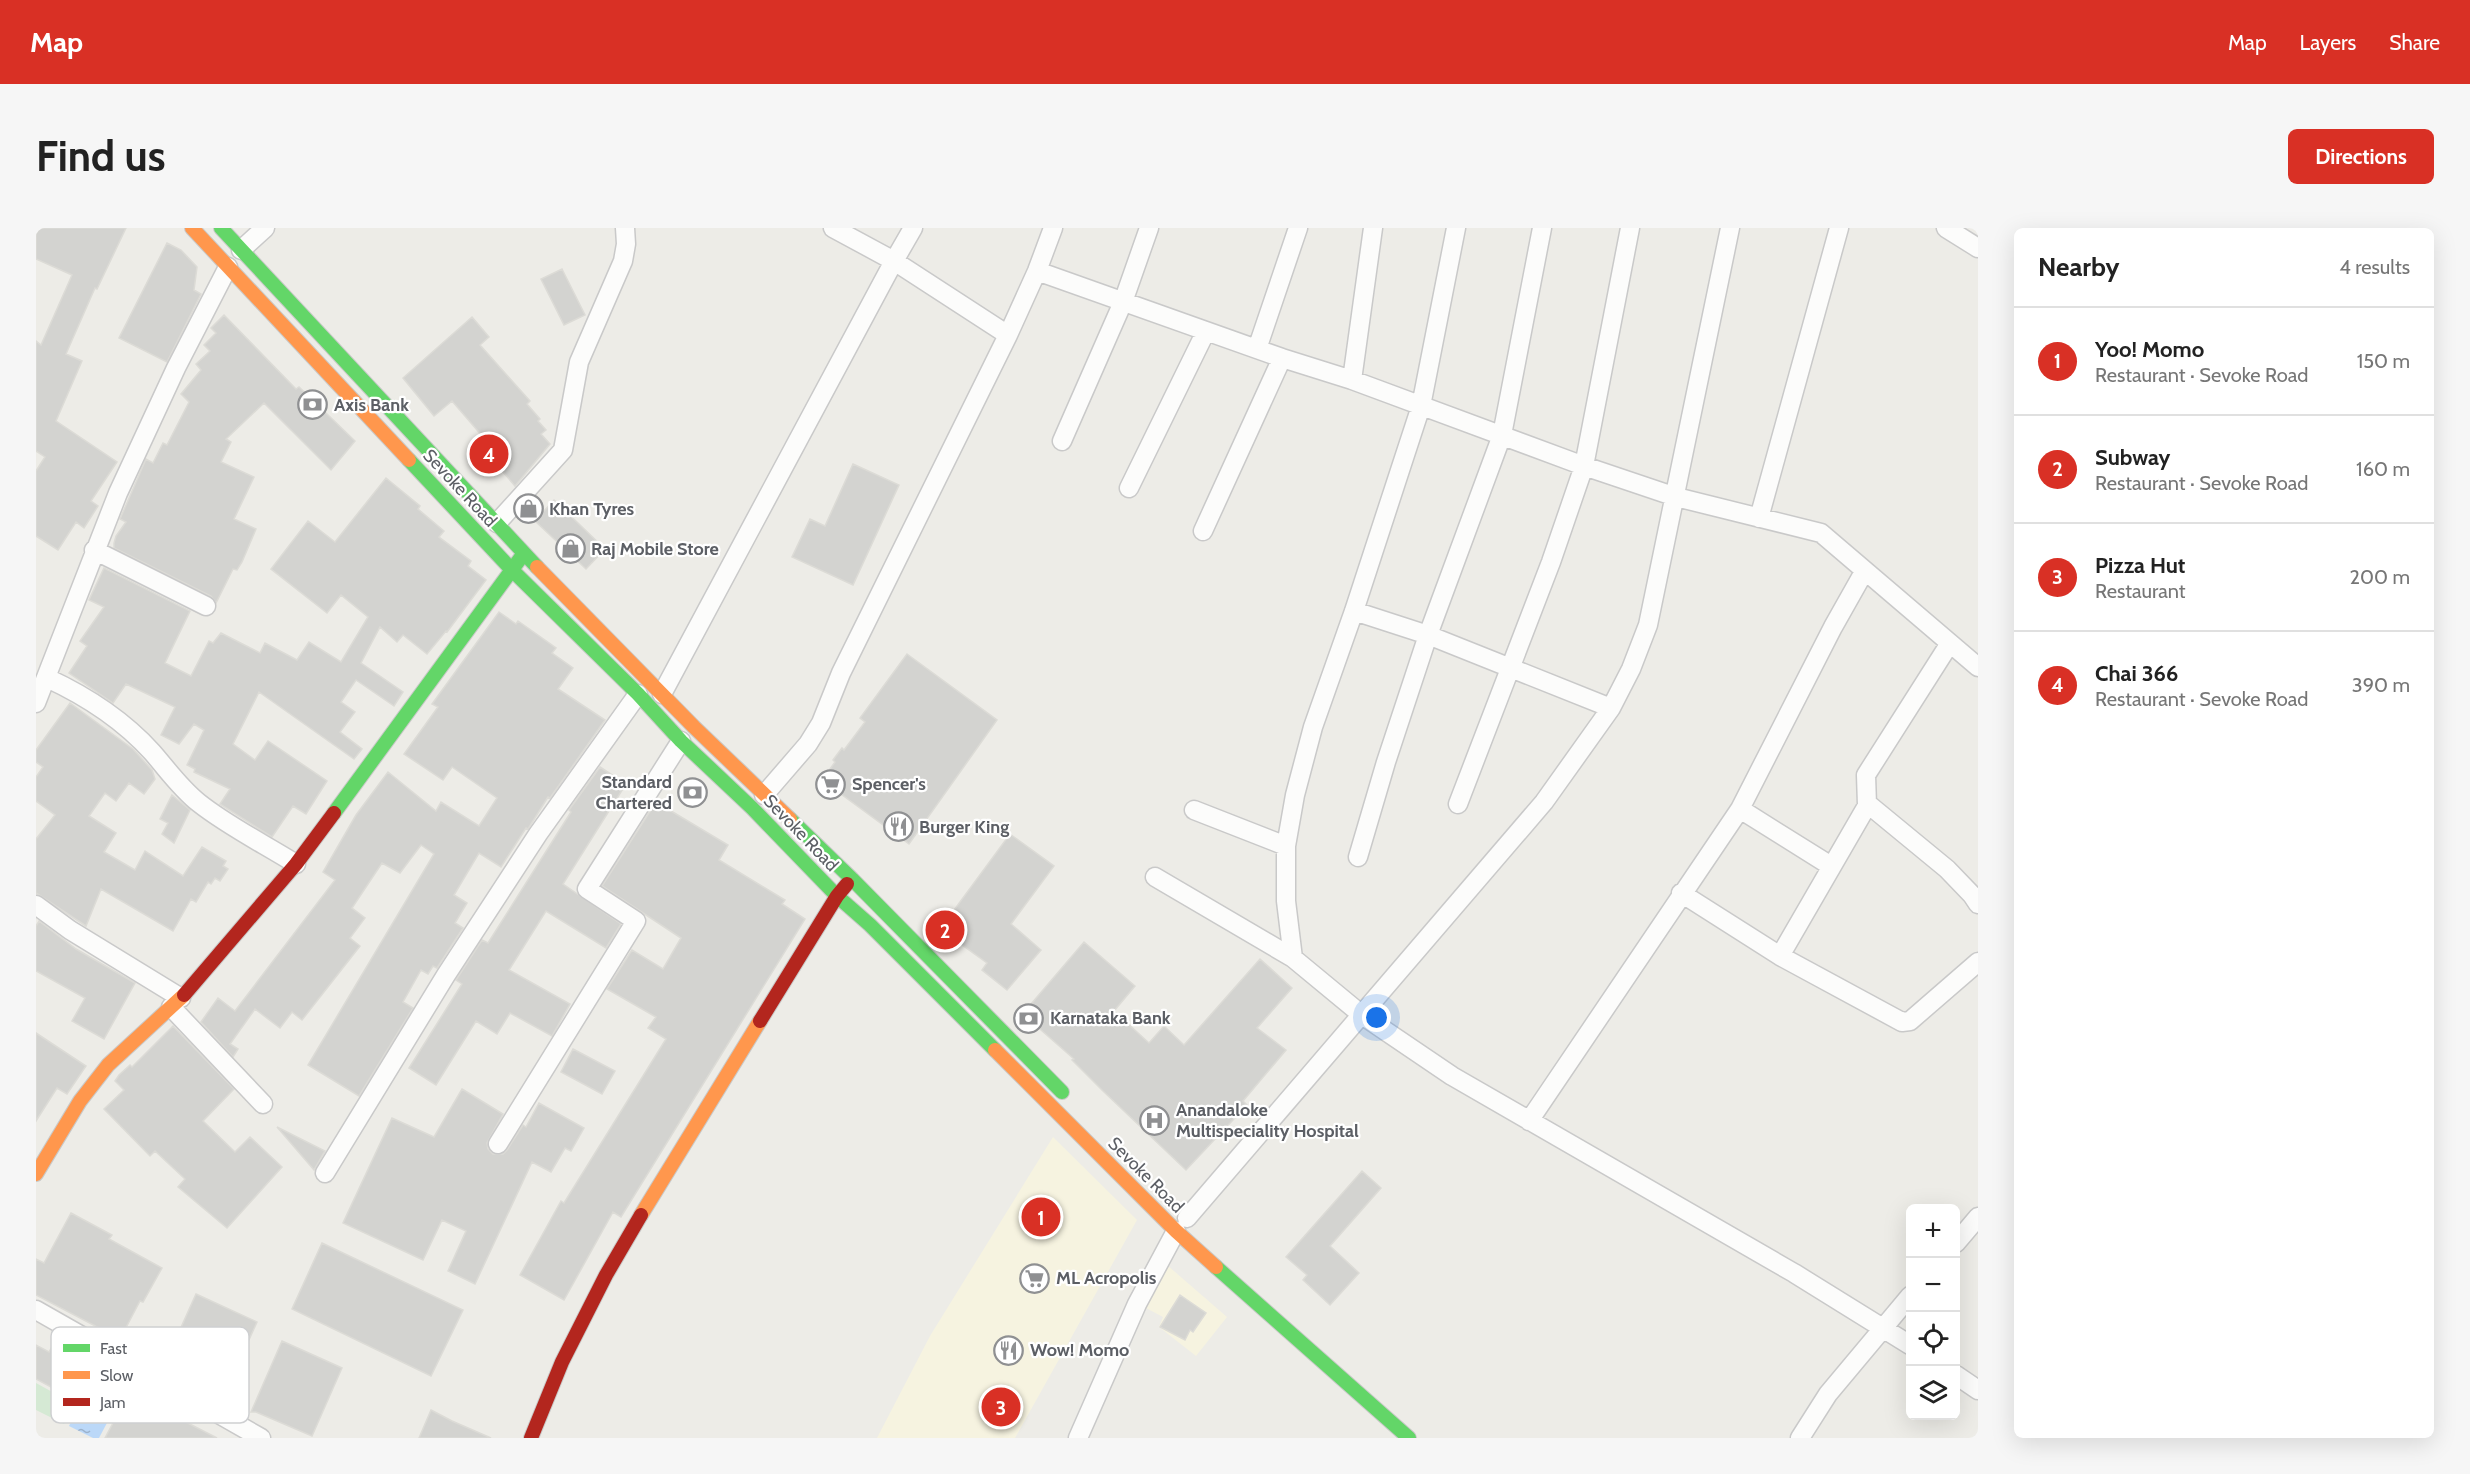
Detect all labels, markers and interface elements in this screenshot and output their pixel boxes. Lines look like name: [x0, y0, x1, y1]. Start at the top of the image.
text: Map: [30, 25, 83, 59]
text: Map: [2228, 30, 2267, 55]
text: Layers: [2300, 30, 2356, 55]
text: Share: [2389, 30, 2440, 55]
button: Directions: [2288, 129, 2434, 184]
text: Find us: [36, 130, 165, 182]
text: Nearby: [2038, 251, 2119, 283]
text: 4 results: [2339, 255, 2410, 279]
text: Yoo! Momo: [2095, 336, 2204, 363]
text: 1: [2054, 349, 2061, 373]
text: 150 m: [2357, 349, 2410, 373]
text: Restaurant · Sevoke Road: [2095, 363, 2308, 387]
bank icon: Axis Bank: [297, 389, 329, 421]
place label: Axis Bank: [334, 394, 409, 416]
pin: 4: [470, 432, 508, 476]
text: Subway: [2095, 444, 2170, 471]
street label: Sevoke Road: [418, 445, 502, 531]
text: 2: [2052, 457, 2063, 481]
text: 160 m: [2356, 457, 2410, 481]
text: Restaurant · Sevoke Road: [2095, 471, 2308, 495]
shop icon: Khan Tyres: [512, 493, 544, 525]
place label: Khan Tyres: [549, 498, 634, 520]
shop icon: Raj Mobile Store: [554, 533, 586, 565]
place label: Raj Mobile Store: [591, 538, 719, 560]
text: Pizza Hut: [2095, 552, 2185, 579]
text: 3: [2052, 565, 2063, 589]
text: 200 m: [2350, 565, 2410, 589]
text: Restaurant: [2095, 579, 2186, 603]
text: Chai 366: [2095, 660, 2178, 687]
text: 4: [2051, 673, 2064, 697]
text: 390 m: [2352, 673, 2410, 697]
text: Restaurant · Sevoke Road: [2095, 687, 2308, 711]
supermarket icon: Spencer's: [815, 768, 847, 800]
place label: Standard Chartered: [595, 771, 672, 814]
place label: Spencer's: [852, 773, 926, 795]
bank icon: Standard Chartered: [677, 776, 709, 808]
street label: Sevoke Road: [759, 790, 843, 876]
restaurant icon: Burger King: [882, 811, 914, 843]
place label: Burger King: [919, 816, 1009, 838]
pin: 2: [926, 908, 964, 952]
bank icon: Karnataka Bank: [1013, 1002, 1045, 1034]
your location: [1362, 1003, 1391, 1032]
place label: Karnataka Bank: [1050, 1007, 1171, 1029]
place label: Anandaloke Multispeciality Hospital: [1176, 1099, 1359, 1142]
hospital icon: Anandaloke Multispeciality Hospital: [1139, 1104, 1171, 1136]
street label: Sevoke Road: [1103, 1132, 1189, 1218]
pin: 1: [1022, 1194, 1060, 1240]
map controls: [1906, 1204, 1960, 1420]
button: +: [1906, 1204, 1960, 1258]
button: −: [1906, 1258, 1960, 1312]
supermarket icon: ML Acropolis: [1019, 1262, 1051, 1294]
place label: ML Acropolis: [1056, 1267, 1157, 1289]
button: locate: [1906, 1312, 1960, 1366]
legend: [51, 1327, 249, 1423]
restaurant icon: Wow! Momo: [993, 1334, 1025, 1366]
text: Fast: [100, 1339, 128, 1358]
place label: Wow! Momo: [1030, 1339, 1129, 1361]
text: Slow: [100, 1366, 134, 1385]
button: layers: [1906, 1366, 1960, 1420]
pin: 3: [982, 1384, 1020, 1430]
text: Jam: [99, 1393, 126, 1412]

